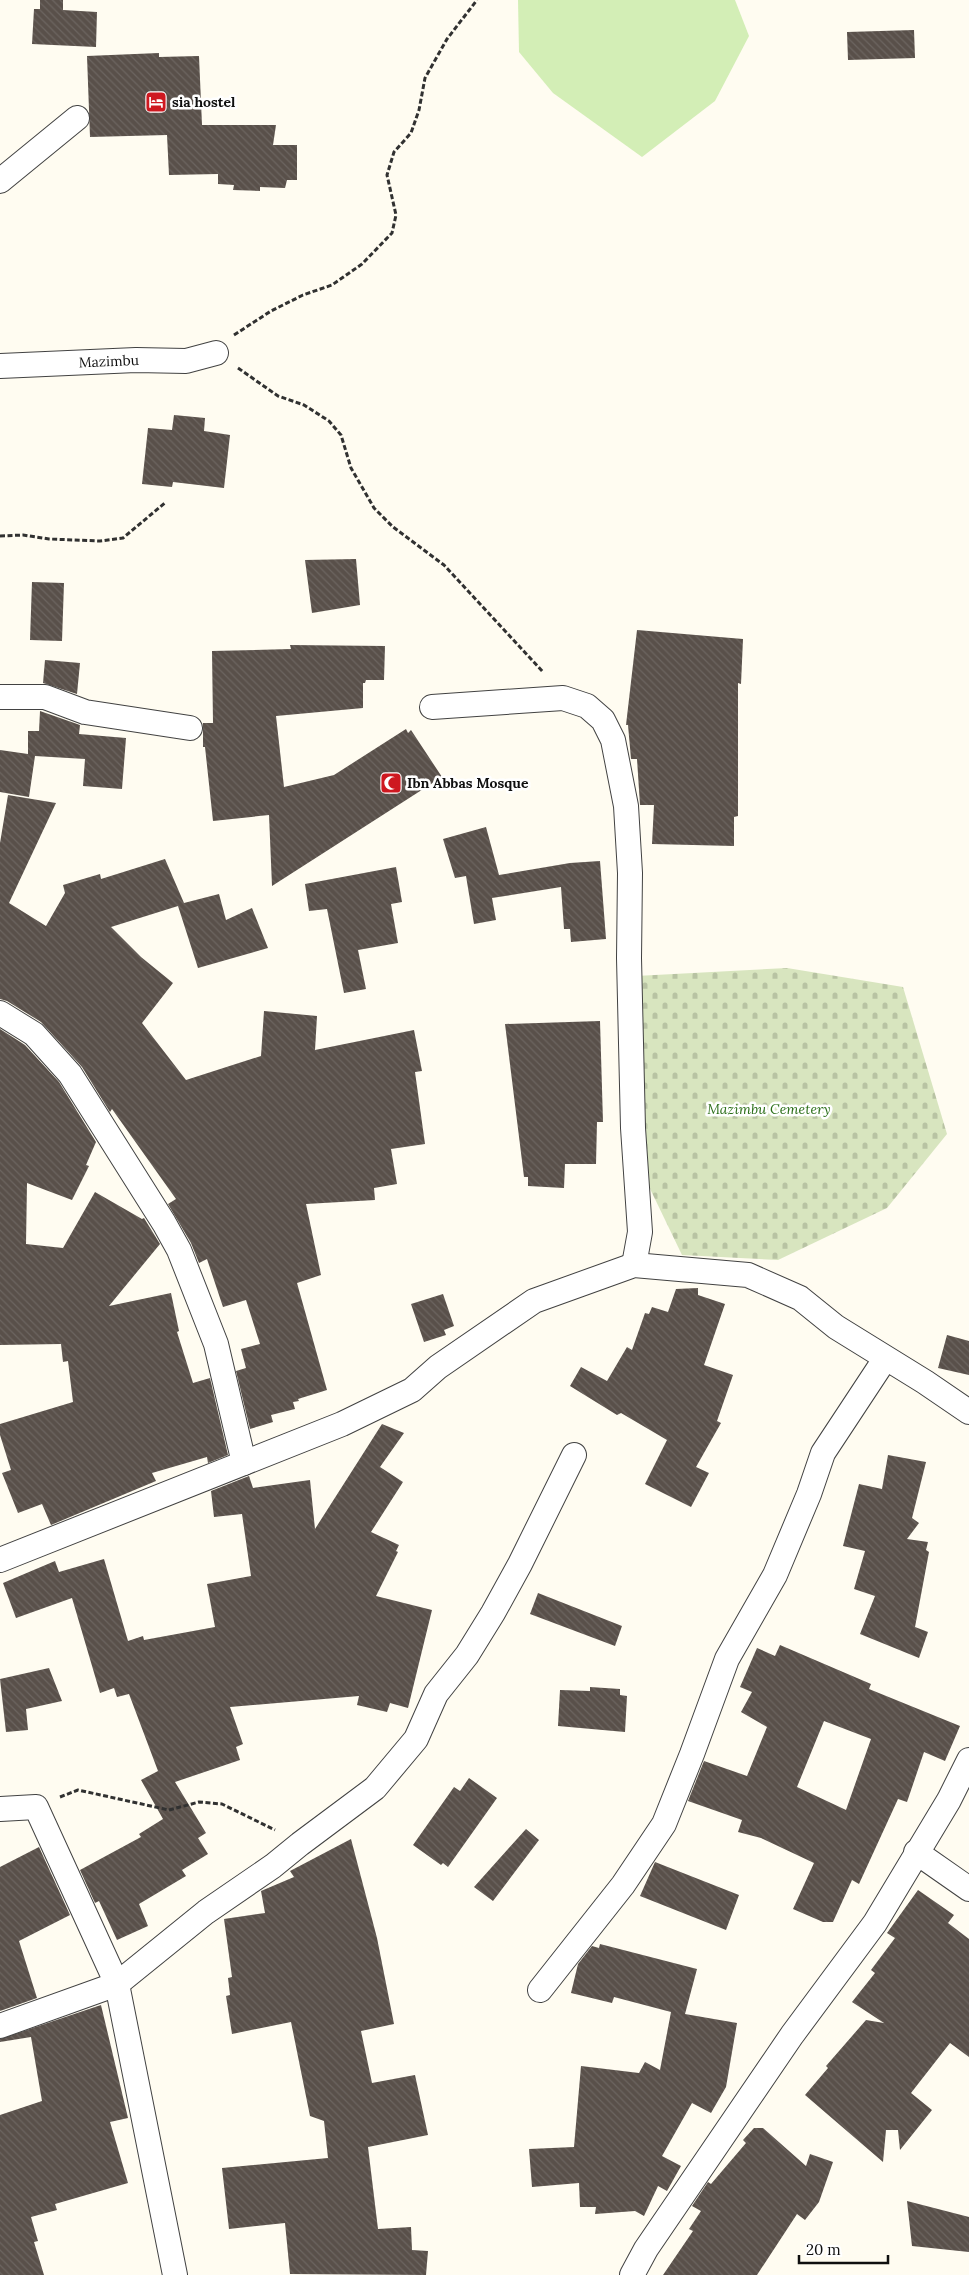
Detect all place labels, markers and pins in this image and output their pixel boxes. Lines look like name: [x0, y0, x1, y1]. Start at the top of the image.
hotel icon: sia hostel: [144, 90, 168, 114]
place label: sia hostel: [172, 93, 236, 111]
mosque icon: Ibn Abbas Mosque: [379, 771, 403, 795]
place label: Ibn Abbas Mosque: [407, 774, 529, 792]

